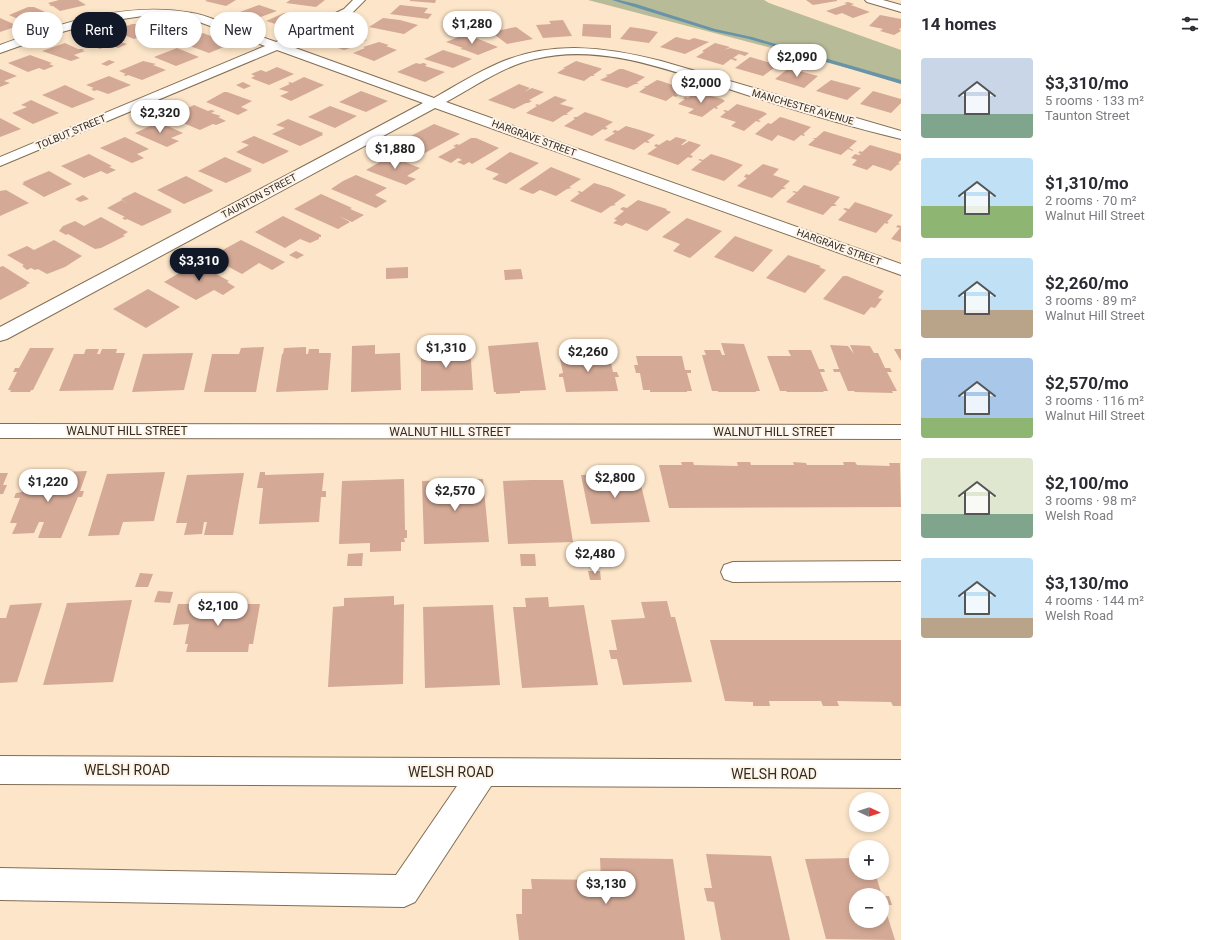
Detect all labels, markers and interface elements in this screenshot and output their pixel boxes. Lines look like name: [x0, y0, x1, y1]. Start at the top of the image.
pin: $1,280: [439, 11, 505, 45]
chip: Buy: [12, 12, 63, 48]
chip: Rent: [71, 12, 127, 48]
chip: Filters: [135, 12, 202, 48]
chip: New: [210, 12, 266, 48]
chip: Apartment: [274, 12, 368, 48]
icon: filters: [1179, 13, 1201, 35]
text: 14 homes: [921, 14, 997, 34]
text: $1,280: [452, 16, 492, 31]
pin: $2,090: [764, 44, 830, 78]
text: $2,090: [777, 49, 817, 64]
pin: $2,000: [668, 70, 734, 104]
text: $3,310/mo: [1045, 73, 1129, 93]
icon: home: [953, 74, 1001, 122]
text: $2,000: [681, 75, 721, 90]
street label: MANCHESTER AVENUE: [751, 87, 856, 127]
text: 5 rooms · 133 m²: [1045, 93, 1144, 108]
pin: $2,320: [127, 100, 193, 134]
text: $2,320: [140, 105, 180, 120]
text: Taunton Street: [1045, 108, 1130, 123]
street label: TOLBUT STREET: [35, 112, 107, 152]
street label: HARGRAVE STREET: [490, 118, 578, 158]
pin: $1,880: [362, 136, 428, 170]
text: $1,880: [375, 141, 415, 156]
street label: TAUNTON STREET: [220, 172, 298, 220]
text: $1,310/mo: [1045, 173, 1129, 193]
icon: home: [953, 174, 1001, 222]
text: 2 rooms · 70 m²: [1045, 193, 1137, 208]
text: Walnut Hill Street: [1045, 208, 1145, 223]
street label: HARGRAVE STREET: [795, 227, 883, 267]
pin: $3,310: [166, 248, 232, 282]
text: $3,310: [179, 253, 219, 268]
text: $2,260/mo: [1045, 273, 1129, 293]
icon: home: [953, 274, 1001, 322]
text: 3 rooms · 89 m²: [1045, 293, 1137, 308]
text: Walnut Hill Street: [1045, 308, 1145, 323]
pin: $1,310: [413, 335, 479, 369]
pin: $2,260: [555, 339, 621, 373]
text: $1,310: [426, 340, 466, 355]
text: $2,260: [568, 344, 608, 359]
text: $2,570/mo: [1045, 373, 1129, 393]
icon: home: [953, 374, 1001, 422]
text: 3 rooms · 116 m²: [1045, 393, 1144, 408]
text: Walnut Hill Street: [1045, 408, 1145, 423]
street label: WALNUT HILL STREET: [66, 424, 188, 438]
street label: WALNUT HILL STREET: [389, 425, 511, 439]
street label: WALNUT HILL STREET: [713, 425, 835, 439]
pin: $2,800: [582, 465, 648, 499]
pin: $1,220: [15, 469, 81, 503]
text: $2,800: [595, 470, 635, 485]
text: $2,100/mo: [1045, 473, 1129, 493]
text: $1,220: [28, 474, 68, 489]
icon: home: [953, 474, 1001, 522]
pin: $2,570: [422, 478, 488, 512]
text: $2,570: [435, 483, 475, 498]
text: 3 rooms · 98 m²: [1045, 493, 1137, 508]
text: Welsh Road: [1045, 508, 1113, 523]
pin: $2,480: [562, 541, 628, 575]
text: $2,480: [575, 546, 615, 561]
text: $3,130/mo: [1045, 573, 1129, 593]
icon: home: [953, 574, 1001, 622]
pin: $2,100: [185, 593, 251, 627]
text: 4 rooms · 144 m²: [1045, 593, 1144, 608]
text: $2,100: [198, 598, 238, 613]
text: Welsh Road: [1045, 608, 1113, 623]
street label: WELSH ROAD: [84, 762, 170, 778]
street label: WELSH ROAD: [408, 764, 494, 780]
street label: WELSH ROAD: [731, 766, 817, 782]
north arrow: [849, 792, 889, 832]
map controls: [849, 792, 889, 928]
button: +: [849, 840, 889, 880]
pin: $3,130: [573, 871, 639, 905]
text: $3,130: [586, 876, 626, 891]
button: −: [849, 888, 889, 928]

